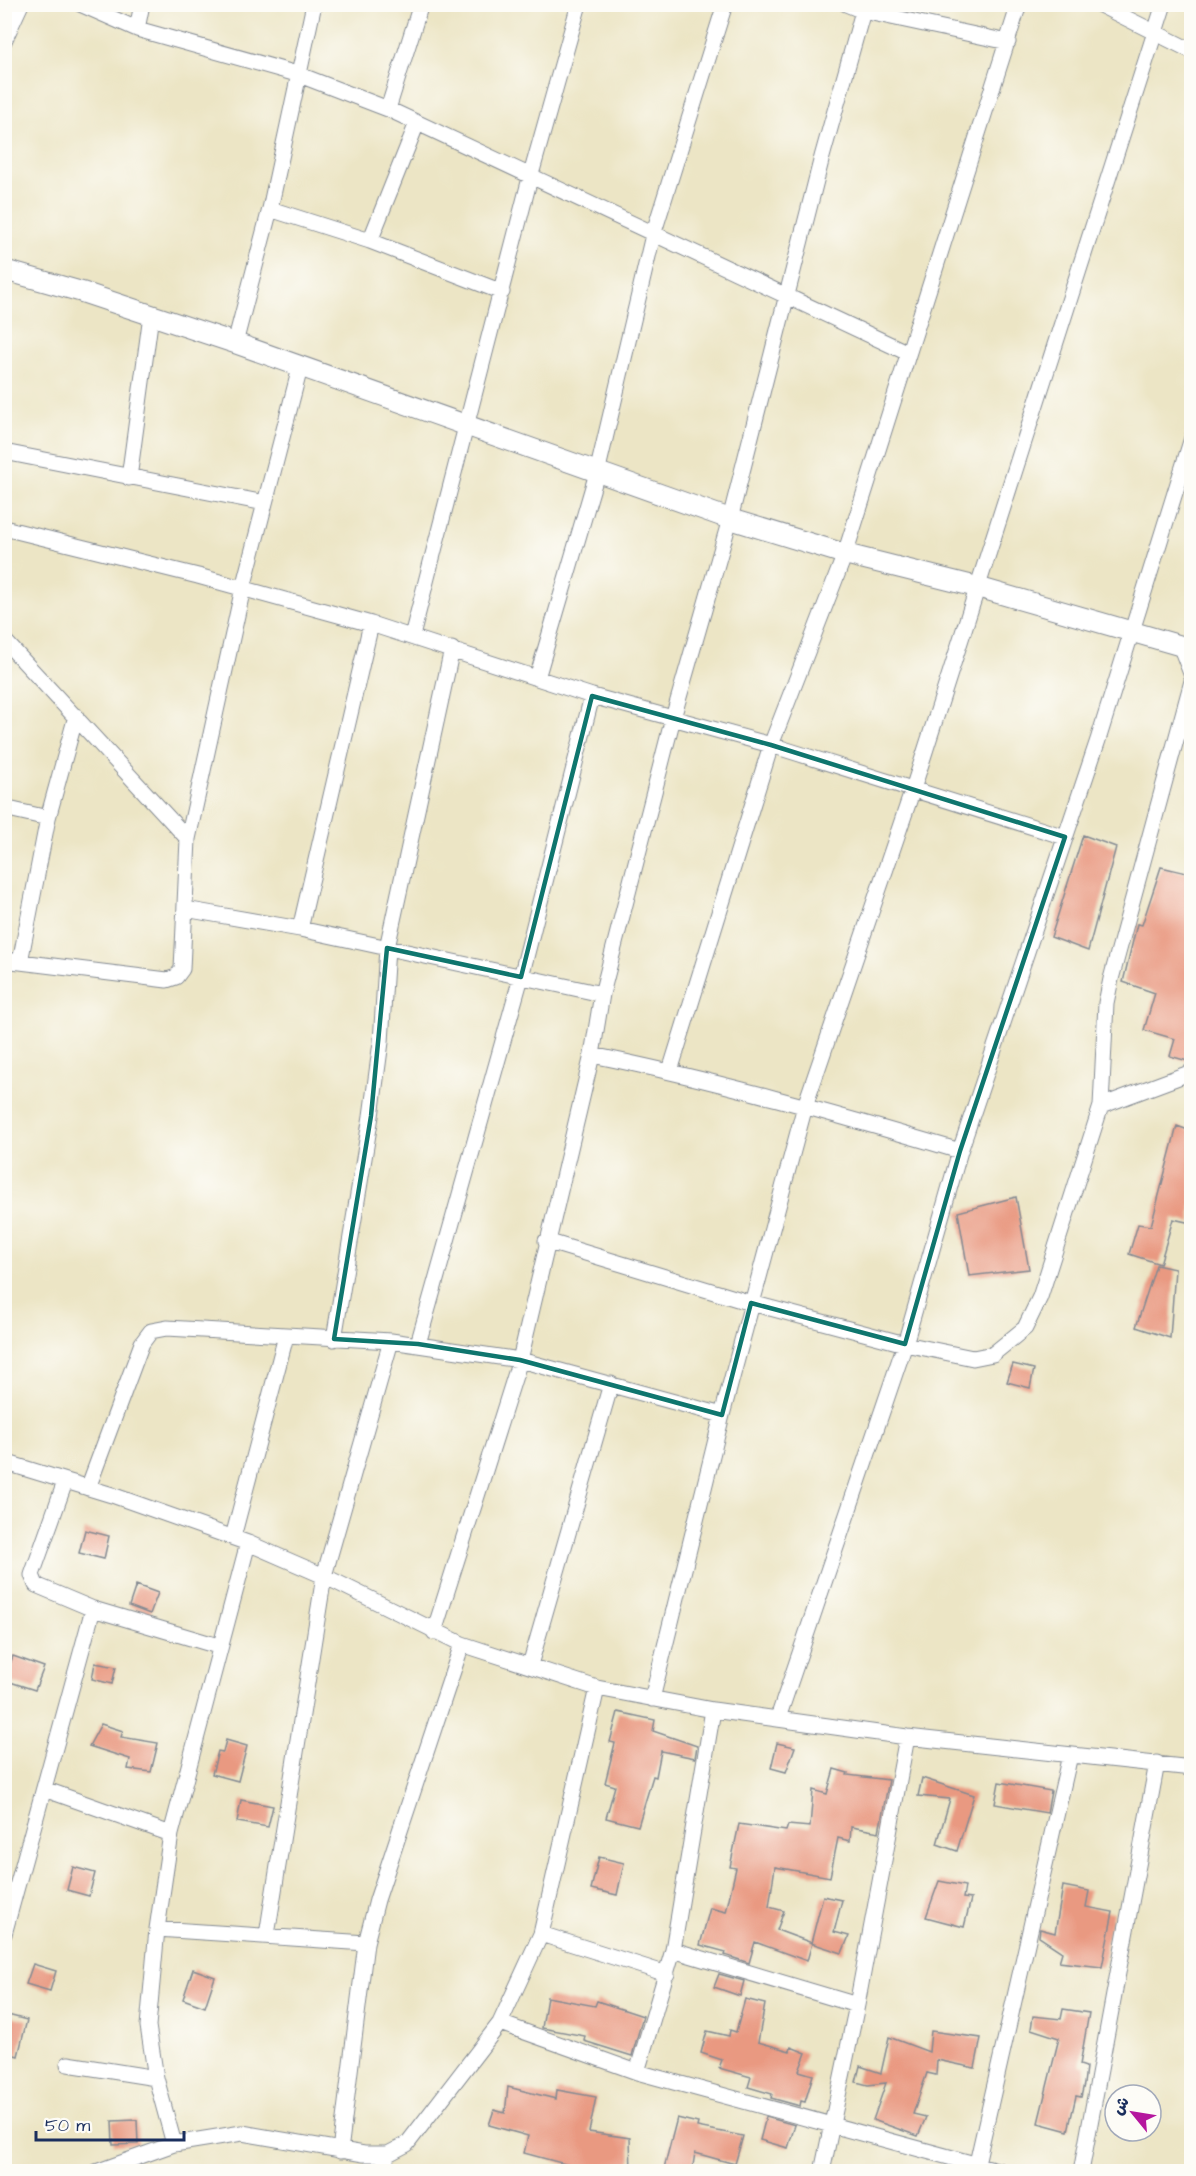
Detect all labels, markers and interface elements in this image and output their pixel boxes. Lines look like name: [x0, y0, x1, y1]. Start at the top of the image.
north arrow: [1103, 2083, 1163, 2143]
text: ش: [1107, 2093, 1135, 2119]
scale bar: [36, 2104, 184, 2142]
text: 50 m: [45, 2113, 90, 2138]

